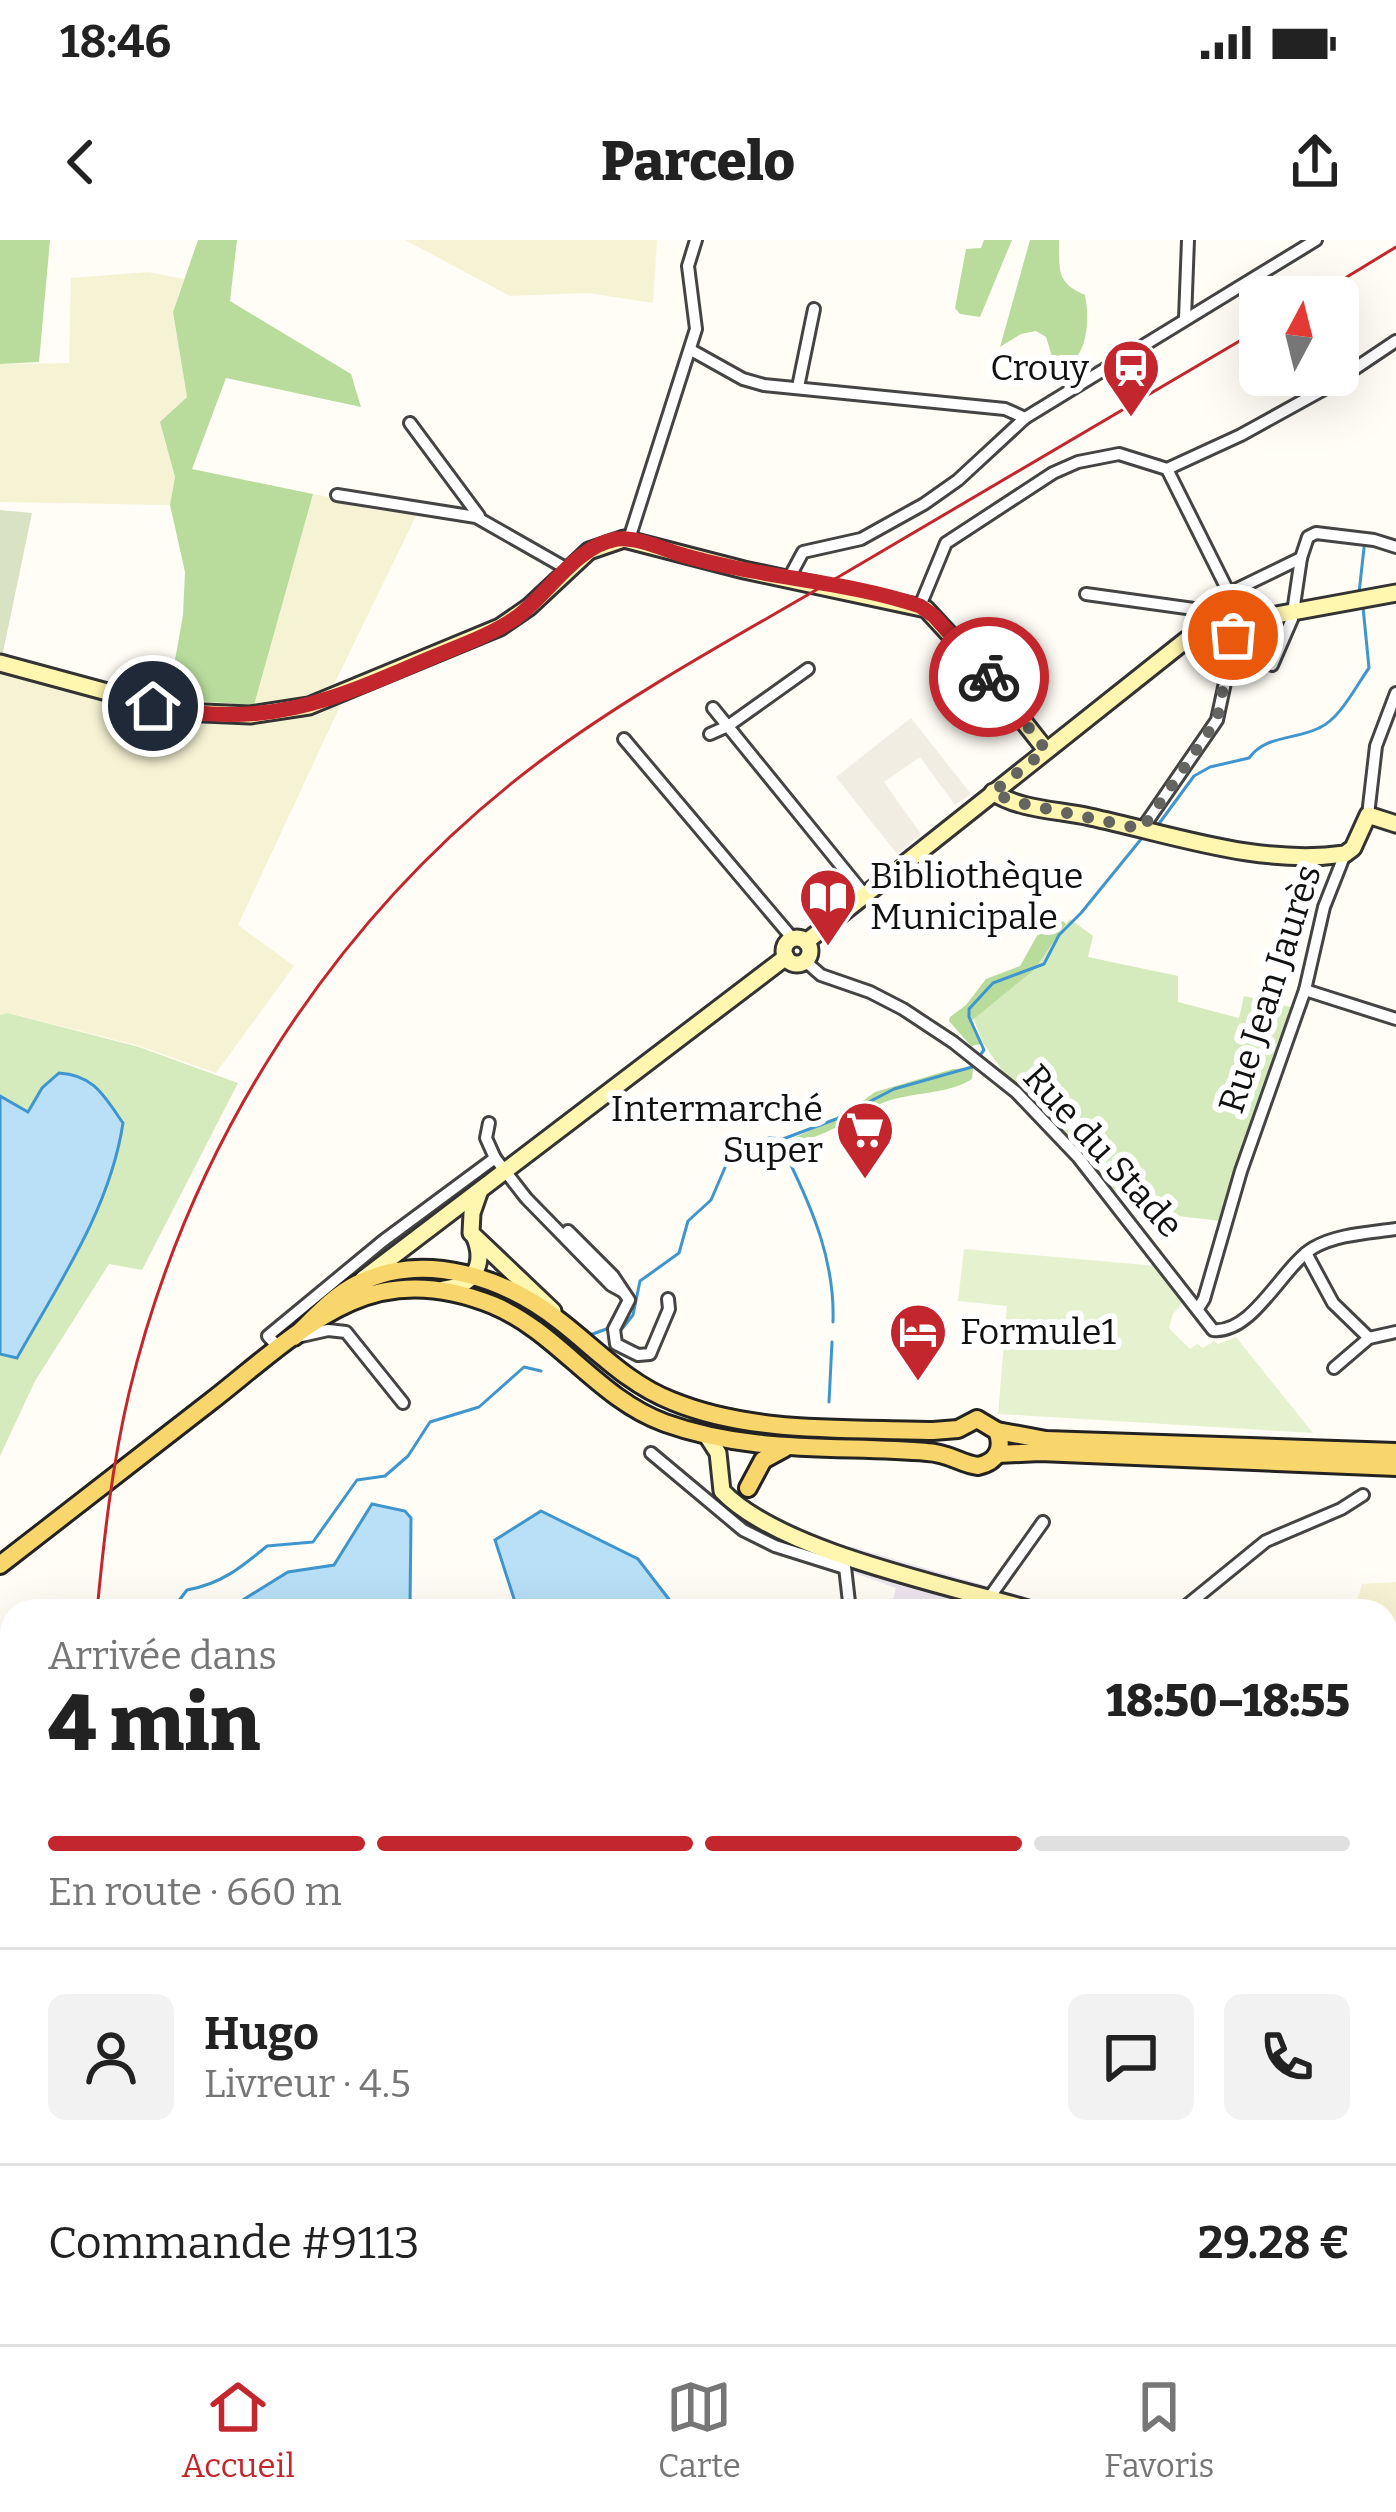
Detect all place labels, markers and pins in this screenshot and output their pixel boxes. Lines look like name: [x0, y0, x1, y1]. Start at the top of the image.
station icon: Crouy: [1100, 337, 1162, 419]
place label: Crouy: [990, 346, 1090, 390]
pin: [1182, 584, 1284, 686]
pin: [102, 655, 204, 757]
place label: Bibliothèque Municipale: [870, 854, 1083, 939]
library icon: Bibliothèque Municipale: [797, 866, 859, 948]
place label: Intermarché Super: [611, 1087, 823, 1172]
supermarket icon: Intermarché Super: [834, 1099, 896, 1181]
hotel icon: Formule1: [887, 1301, 949, 1383]
place label: Formule1: [960, 1310, 1116, 1354]

